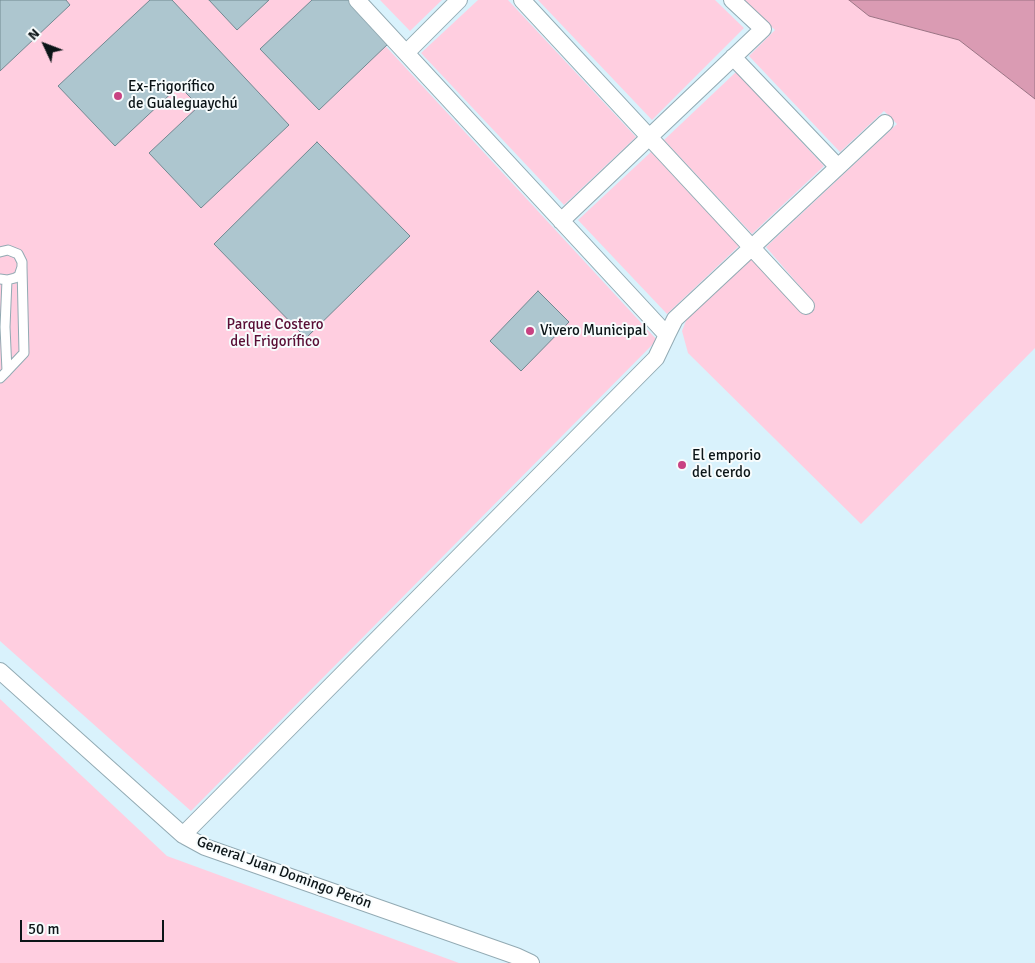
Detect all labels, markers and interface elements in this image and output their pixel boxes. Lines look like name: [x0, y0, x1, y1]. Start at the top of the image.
north arrow: [20, 20, 70, 70]
text: N: [24, 25, 43, 44]
place label: Ex-Frigorífico de Gualeguaychú: [128, 78, 238, 113]
marker: Ex-Frigorífico de Gualeguaychú: [112, 90, 124, 102]
park label: Parque Costero del Frigorífico: [226, 316, 324, 351]
place label: Vivero Municipal: [540, 322, 647, 340]
marker: Vivero Municipal: [524, 325, 536, 337]
place label: El emporio del cerdo: [692, 447, 761, 482]
marker: El emporio del cerdo: [676, 459, 688, 471]
street label: General Juan Domingo Perón: [194, 833, 374, 913]
scale bar: [22, 910, 166, 942]
text: 50 m: [28, 920, 59, 938]

